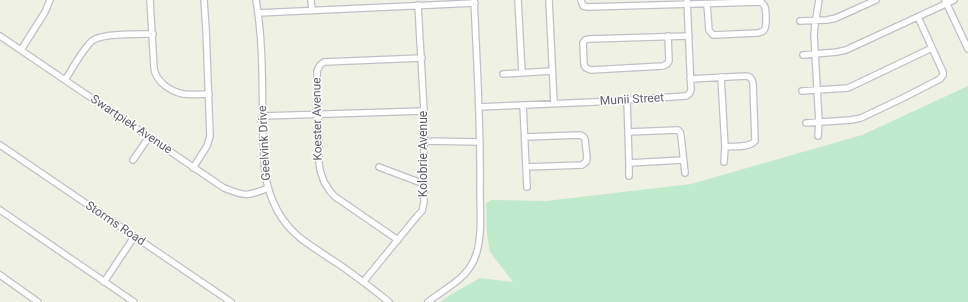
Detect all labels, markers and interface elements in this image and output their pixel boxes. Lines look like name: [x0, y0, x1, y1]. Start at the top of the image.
street label: Koester Avenue: [310, 77, 326, 161]
street label: Munii Street: [600, 91, 664, 109]
street label: Swartpiek Avenue: [87, 92, 175, 158]
street label: Geelvink Drive: [256, 105, 274, 181]
street label: Kolobrie Avenue: [417, 111, 431, 197]
street label: Storms Road: [82, 199, 148, 249]

